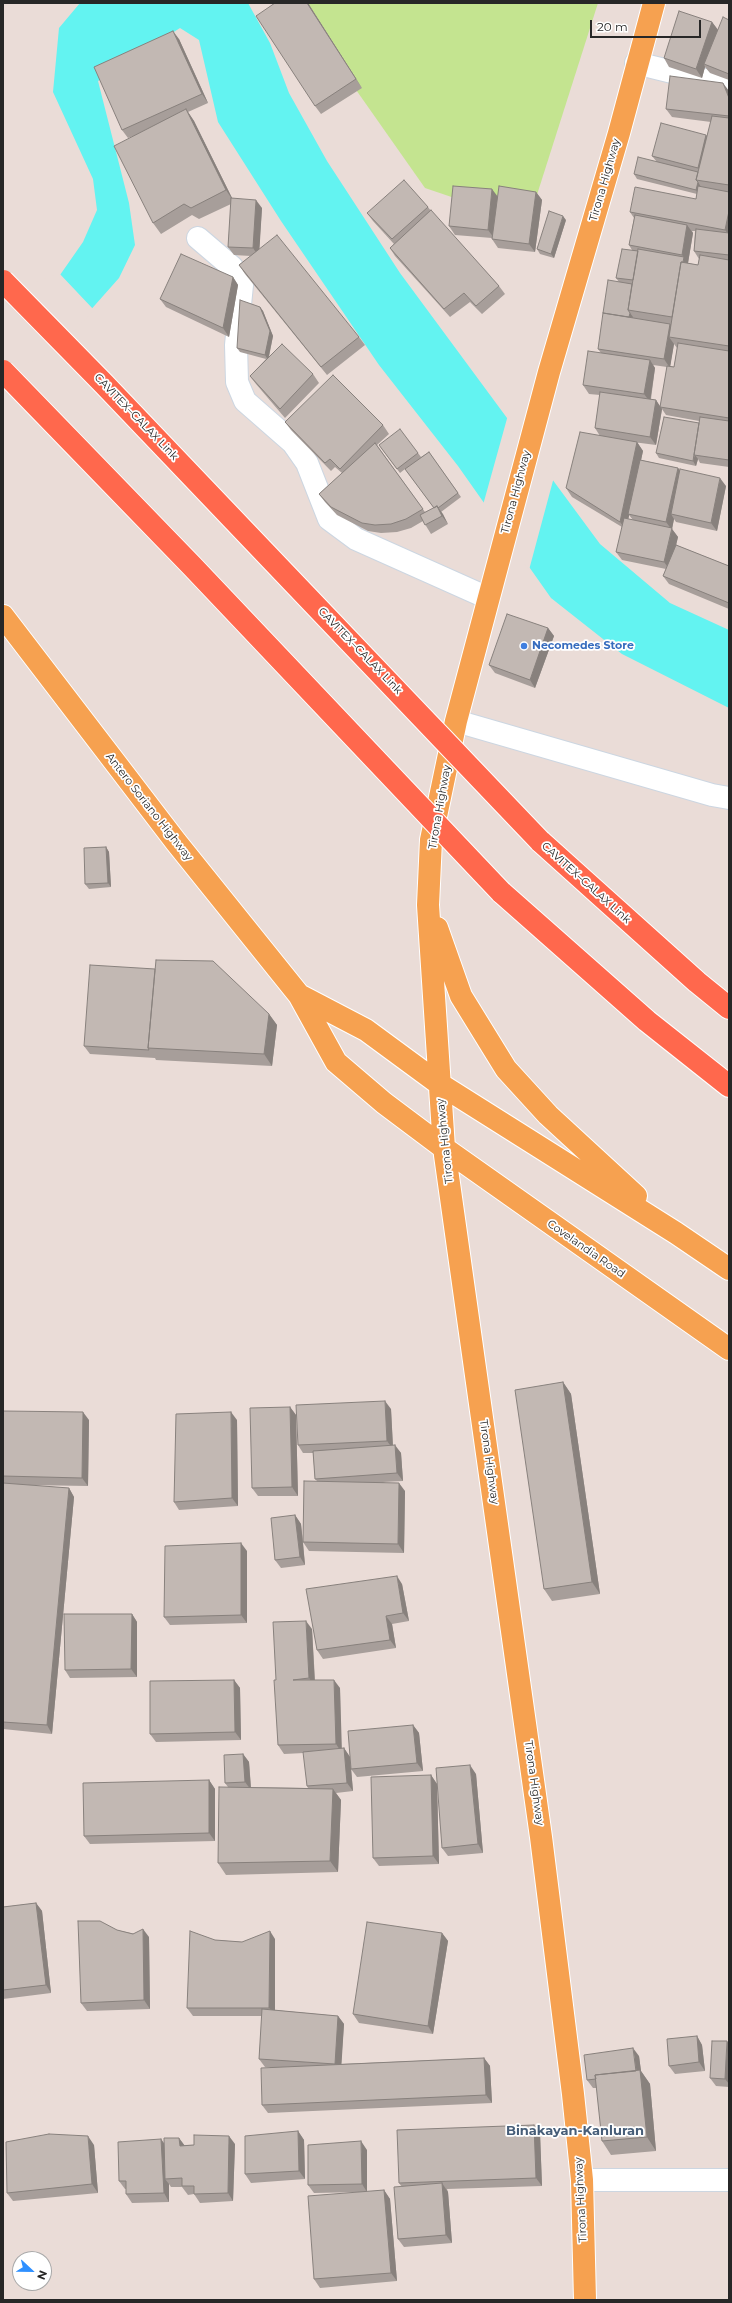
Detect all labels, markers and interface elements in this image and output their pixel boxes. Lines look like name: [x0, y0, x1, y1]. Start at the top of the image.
scale bar: [592, 12, 703, 38]
text: 20 m: [597, 19, 628, 34]
street label: Tirona Highway: [587, 137, 623, 223]
street label: CAVITEX–CALAX Link: [91, 371, 181, 463]
street label: Tirona Highway: [499, 449, 533, 535]
street label: CAVITEX–CALAX Link: [315, 605, 405, 697]
place label: Necomedes Store: [532, 639, 634, 653]
marker: Necomedes Store: [519, 641, 529, 651]
street label: Antero Soriano Highway: [103, 750, 195, 864]
street label: Tirona Highway: [426, 764, 454, 850]
street label: CAVITEX–CALAX Link: [539, 840, 633, 926]
street label: Tirona Highway: [434, 1098, 456, 1184]
street label: Covelandia Road: [544, 1217, 628, 1281]
street label: Tirona Highway: [477, 1419, 501, 1505]
street label: Tirona Highway: [522, 1740, 546, 1826]
district label: Binakayan-Kanluran: [506, 2123, 644, 2139]
street label: Tirona Highway: [572, 2157, 590, 2243]
north arrow: [12, 2251, 52, 2291]
text: N: [34, 2268, 50, 2282]

